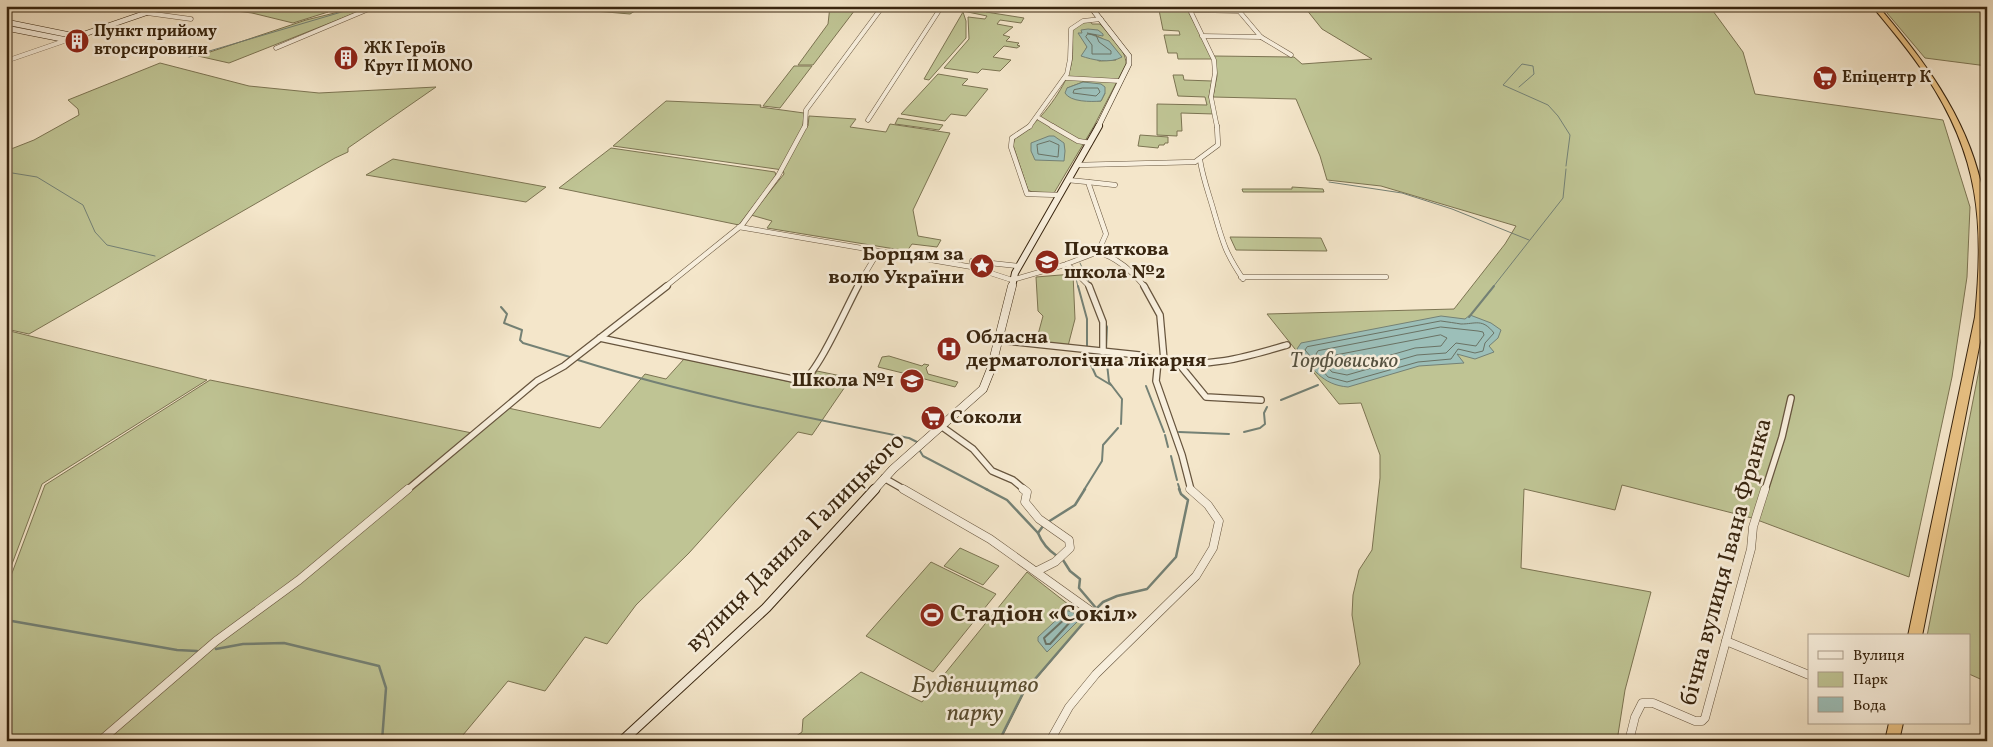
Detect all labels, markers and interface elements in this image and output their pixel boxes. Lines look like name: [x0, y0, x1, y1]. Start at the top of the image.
place label: Пункт прийому вторсировини: [94, 21, 217, 61]
building icon: Пункт прийому вторсировини: [64, 28, 90, 54]
place label: ЖК Героїв Крут ІІ MONO: [364, 38, 473, 78]
building icon: ЖК Героїв Крут ІІ MONO: [333, 45, 359, 71]
supermarket icon: Епіцентр К: [1812, 65, 1838, 91]
place label: Епіцентр К: [1842, 67, 1931, 89]
place label: Початкова школа №2: [1064, 236, 1169, 287]
place label: Борцям за волю України: [828, 241, 964, 292]
school or university icon: Початкова школа №2: [1034, 249, 1060, 275]
place icon: Борцям за волю України: [969, 253, 995, 279]
place label: Обласна дерматологічна лікарня: [966, 324, 1206, 375]
hospital icon: Обласна дерматологічна лікарня: [936, 336, 962, 362]
water label: Торфовисько: [1290, 347, 1399, 376]
place label: Школа №1: [792, 367, 894, 395]
school or university icon: Школа №1: [899, 368, 925, 394]
place label: Соколи: [950, 404, 1022, 432]
supermarket icon: Соколи: [920, 405, 946, 431]
street label: бічна вулиця Івана Франка: [1672, 415, 1782, 709]
street label: вулиця Данила Галицького: [679, 426, 913, 660]
place label: Стадіон «Сокіл»: [950, 598, 1138, 632]
sports icon: Стадіон «Сокіл»: [919, 602, 945, 628]
legend: [1808, 634, 1970, 724]
text: Вулиця: [1853, 646, 1905, 667]
park label: Будівництво парку: [912, 669, 1038, 731]
text: Парк: [1853, 670, 1888, 691]
text: Вода: [1853, 696, 1886, 717]

